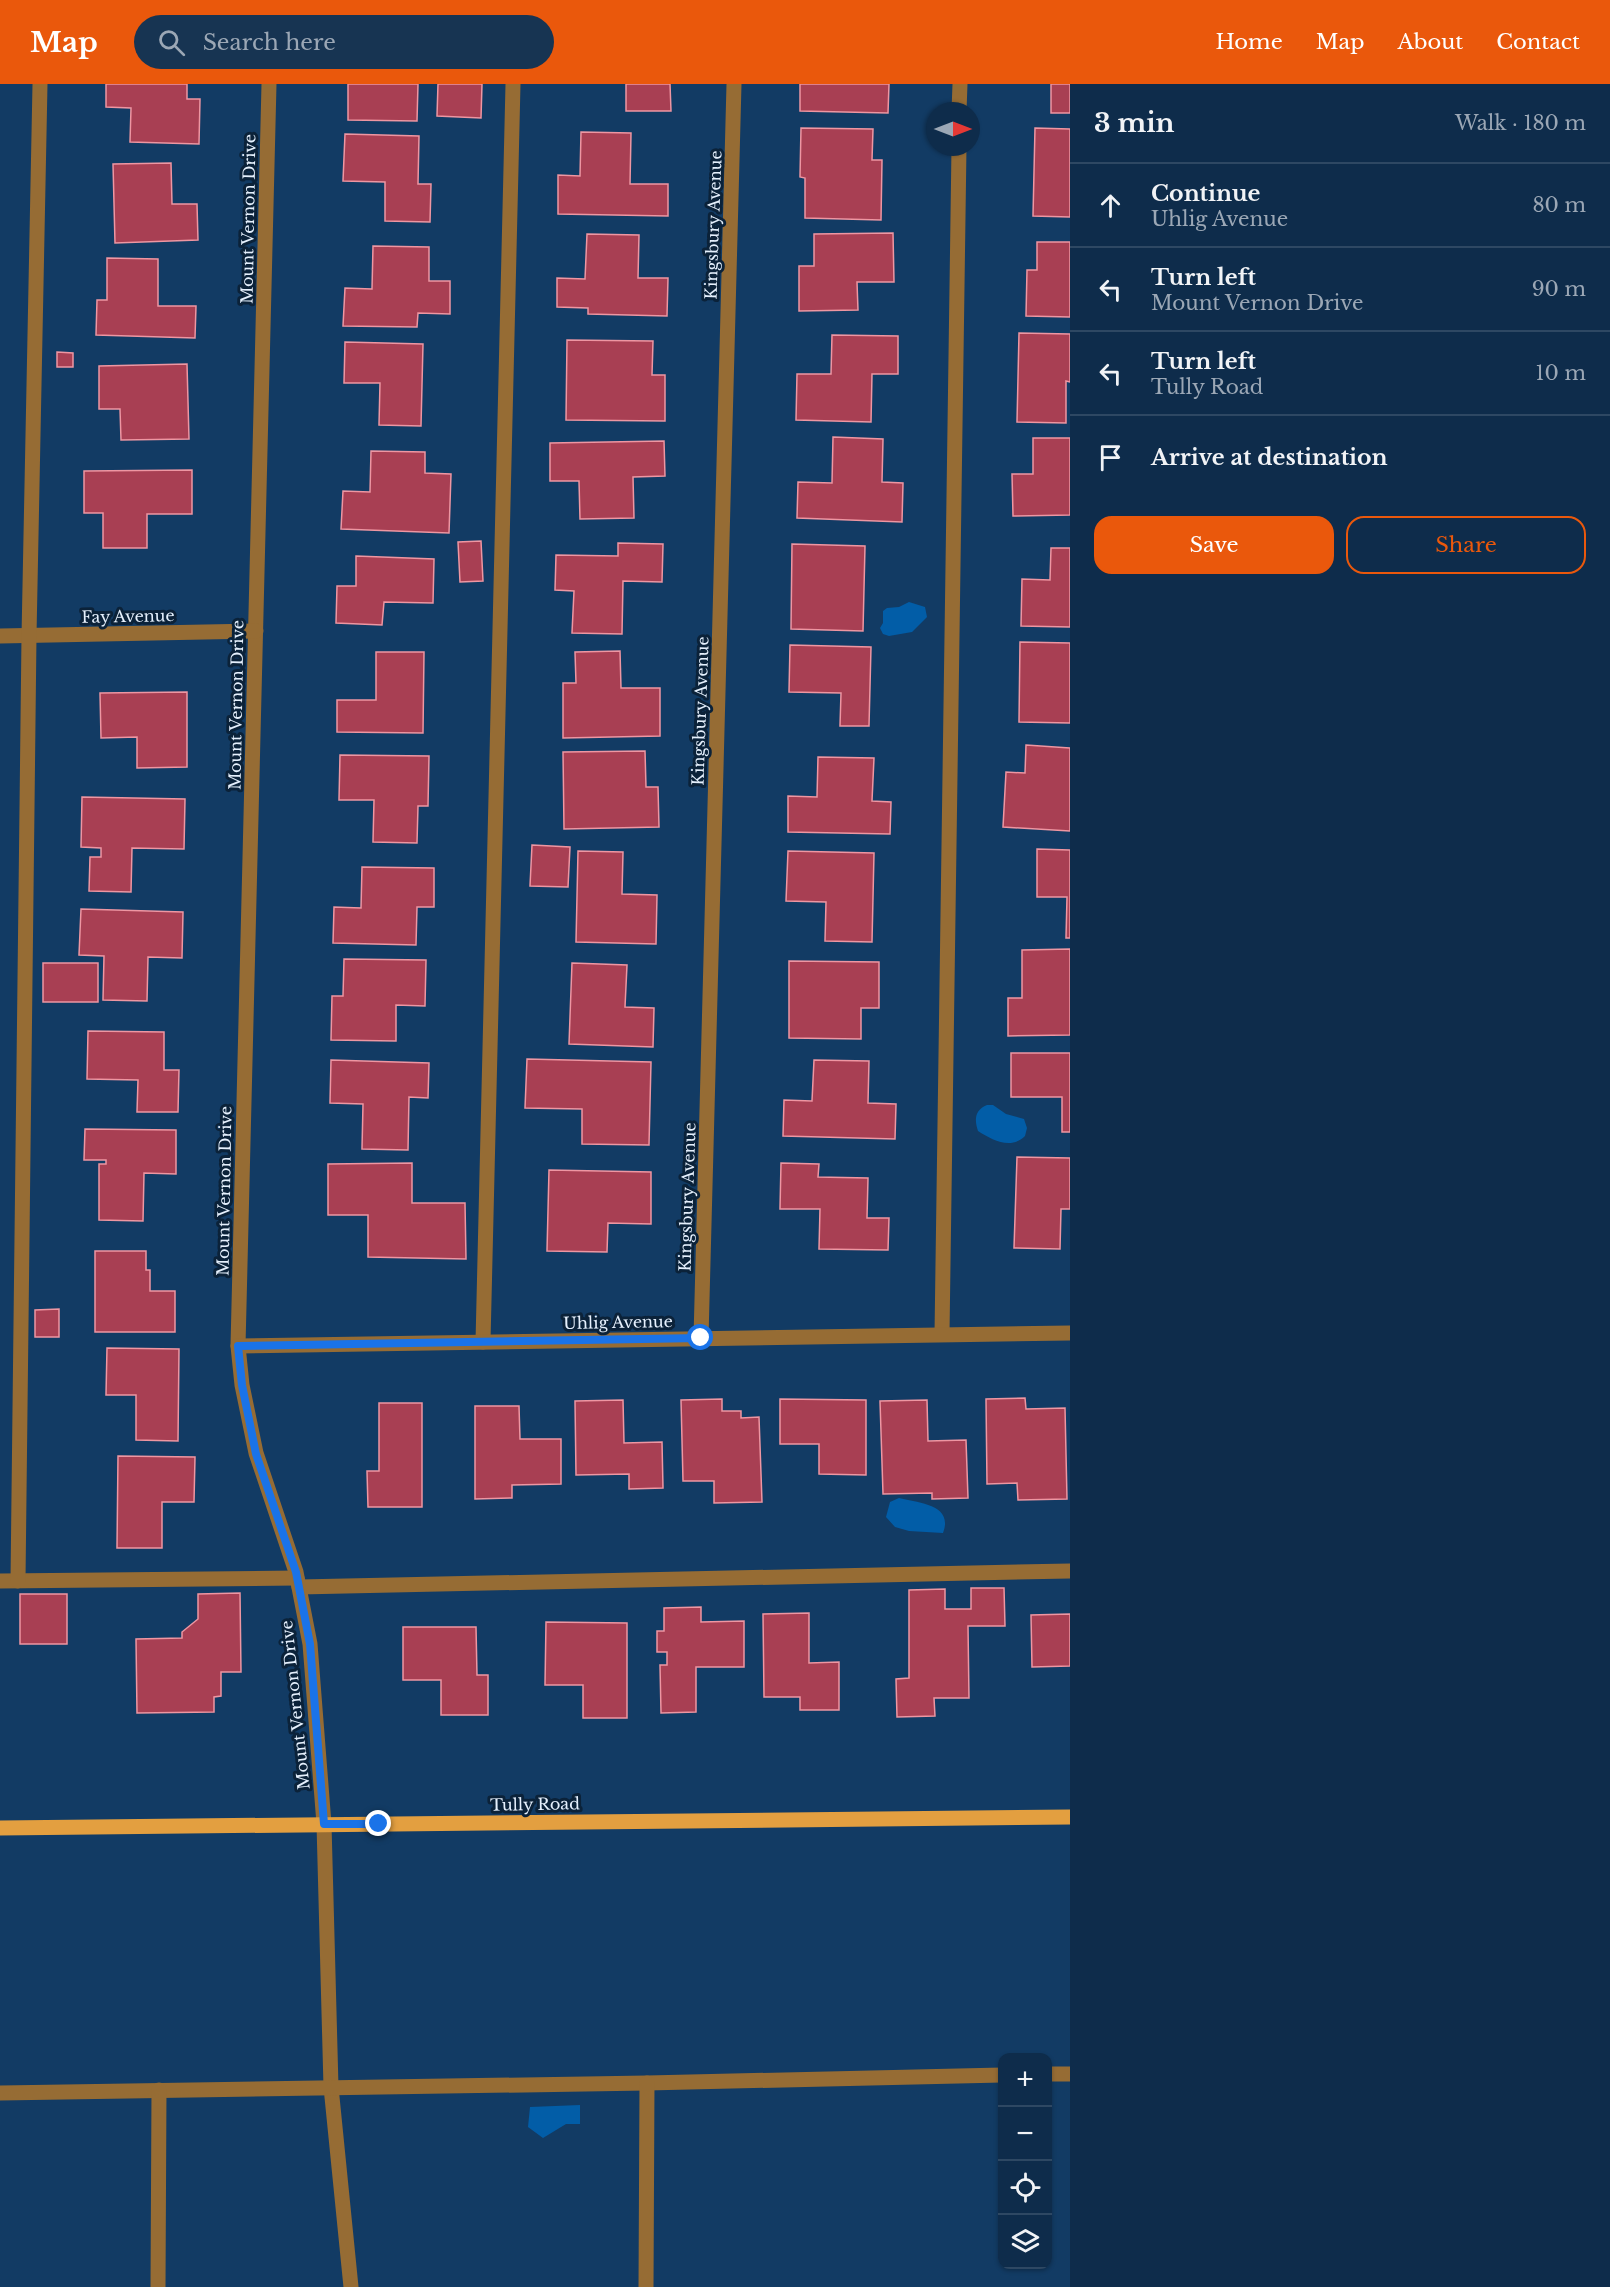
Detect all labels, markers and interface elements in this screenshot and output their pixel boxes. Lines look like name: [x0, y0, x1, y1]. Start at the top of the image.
search box: [134, 15, 554, 69]
text: Map: [30, 25, 98, 60]
icon: search: [155, 26, 188, 59]
text: Search here: [203, 29, 336, 56]
text: Home: [1216, 29, 1283, 55]
text: Map: [1316, 29, 1364, 55]
text: About: [1397, 29, 1463, 55]
text: Contact: [1496, 29, 1580, 55]
north arrow: [926, 102, 980, 156]
text: 3 min: [1094, 107, 1175, 139]
text: Walk · 180 m: [1455, 111, 1586, 135]
street label: Mount Vernon Drive: [237, 134, 259, 304]
street label: Kingsbury Avenue: [700, 150, 726, 300]
text: Continue: [1151, 180, 1260, 207]
icon: ahead: [1094, 189, 1127, 222]
text: 80 m: [1532, 193, 1586, 217]
text: Uhlig Avenue: [1151, 207, 1288, 231]
text: Turn left: [1151, 264, 1256, 291]
icon: left: [1094, 273, 1127, 306]
text: 90 m: [1532, 277, 1586, 301]
text: Mount Vernon Drive: [1151, 291, 1364, 315]
text: Turn left: [1151, 348, 1256, 375]
icon: left: [1094, 357, 1127, 390]
text: 10 m: [1536, 361, 1586, 385]
text: Tully Road: [1151, 375, 1263, 399]
icon: arrive: [1094, 441, 1127, 474]
text: Arrive at destination: [1151, 444, 1388, 471]
button: Save: [1094, 516, 1334, 574]
button: Share: [1346, 516, 1586, 574]
street label: Fay Avenue: [81, 605, 175, 627]
street label: Mount Vernon Drive: [225, 620, 247, 790]
street label: Kingsbury Avenue: [687, 636, 713, 786]
street label: Mount Vernon Drive: [213, 1106, 235, 1276]
street label: Kingsbury Avenue: [674, 1122, 700, 1272]
street label: Uhlig Avenue: [563, 1311, 673, 1333]
route start: [687, 1324, 713, 1350]
street label: Mount Vernon Drive: [276, 1619, 314, 1791]
street label: Tully Road: [490, 1793, 580, 1815]
route end: [365, 1810, 391, 1836]
map controls: [998, 2053, 1052, 2269]
button: +: [998, 2053, 1052, 2107]
button: −: [998, 2107, 1052, 2161]
button: locate: [998, 2161, 1052, 2215]
button: layers: [998, 2215, 1052, 2269]

